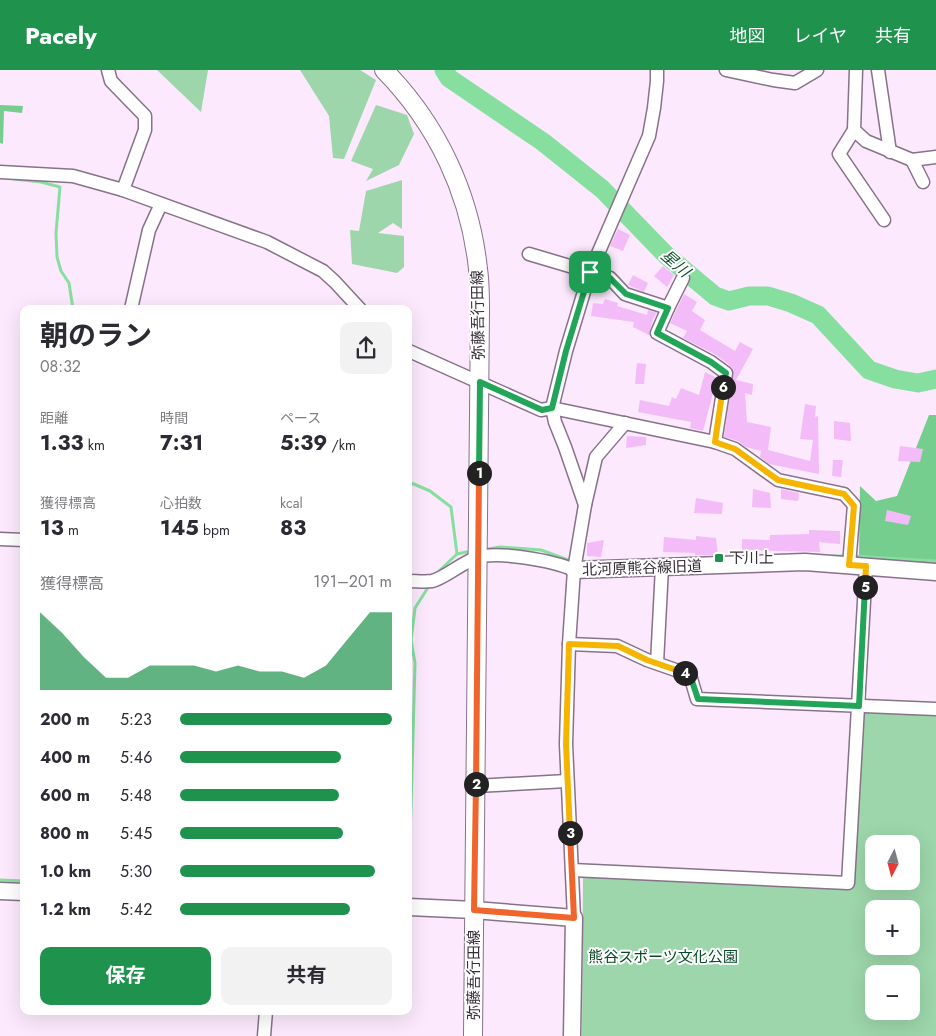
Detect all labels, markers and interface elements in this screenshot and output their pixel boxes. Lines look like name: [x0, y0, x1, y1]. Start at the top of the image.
text: Pacely: [25, 18, 97, 53]
text: 地図: [730, 23, 766, 49]
text: レイヤ: [794, 23, 847, 49]
text: 共有: [875, 23, 911, 49]
water label: 星川: [656, 244, 697, 284]
pin: [569, 251, 611, 293]
icon: arrive: [576, 258, 604, 286]
street label: 弥藤吾行田線: [466, 270, 490, 360]
text: 朝のラン: [40, 315, 152, 356]
button: share: [340, 322, 392, 374]
text: 08:32: [40, 355, 81, 378]
pin: 6: [710, 374, 736, 400]
text: 6: [719, 377, 728, 397]
text: 距離: [40, 408, 68, 428]
text: 時間: [160, 408, 188, 428]
text: ペース: [280, 408, 321, 428]
text: 1.33: [40, 428, 84, 458]
text: 7:31: [160, 428, 203, 458]
text: 5:39: [280, 428, 327, 458]
text: km: [84, 435, 105, 455]
text: /km: [327, 435, 356, 455]
pin: 1: [466, 460, 492, 486]
text: 1: [476, 463, 483, 483]
text: 獲得標高: [40, 493, 96, 513]
text: 心拍数: [160, 493, 202, 513]
text: kcal: [280, 493, 303, 513]
text: 13: [40, 513, 64, 543]
text: 145: [160, 513, 199, 543]
text: 83: [280, 513, 306, 543]
text: m: [64, 520, 79, 540]
text: bpm: [199, 520, 230, 540]
place label: 下川上: [729, 547, 774, 569]
marker: 下川上: [713, 552, 725, 564]
street label: 北河原熊谷線旧道: [582, 555, 702, 581]
text: 191–201 m: [313, 570, 392, 593]
text: 獲得標高: [40, 572, 104, 595]
pin: 5: [852, 574, 878, 600]
text: 5: [861, 577, 870, 597]
pin: 4: [672, 660, 698, 686]
text: 4: [681, 663, 690, 683]
text: 200 m: [40, 708, 90, 731]
text: 5:23: [120, 708, 152, 731]
text: 400 m: [40, 746, 90, 769]
text: 5:46: [120, 746, 152, 769]
pin: 2: [464, 772, 488, 796]
text: 2: [472, 774, 481, 794]
text: 600 m: [40, 784, 90, 807]
text: 5:48: [120, 784, 152, 807]
pin: 3: [558, 820, 582, 846]
text: 800 m: [40, 822, 89, 845]
text: 5:45: [120, 822, 152, 845]
text: 3: [566, 823, 575, 843]
north arrow: [865, 835, 920, 890]
map controls: [865, 835, 920, 1020]
text: 1.0 km: [40, 860, 91, 883]
text: 5:30: [120, 860, 152, 883]
text: 1.2 km: [40, 898, 91, 921]
text: 5:42: [120, 898, 152, 921]
button: +: [865, 900, 920, 955]
street label: 弥藤吾行田線: [463, 930, 485, 1020]
park label: 熊谷スポーツ文化公園: [588, 946, 738, 968]
button: 保存: [40, 947, 211, 1005]
button: 共有: [221, 947, 392, 1005]
button: −: [865, 965, 920, 1020]

